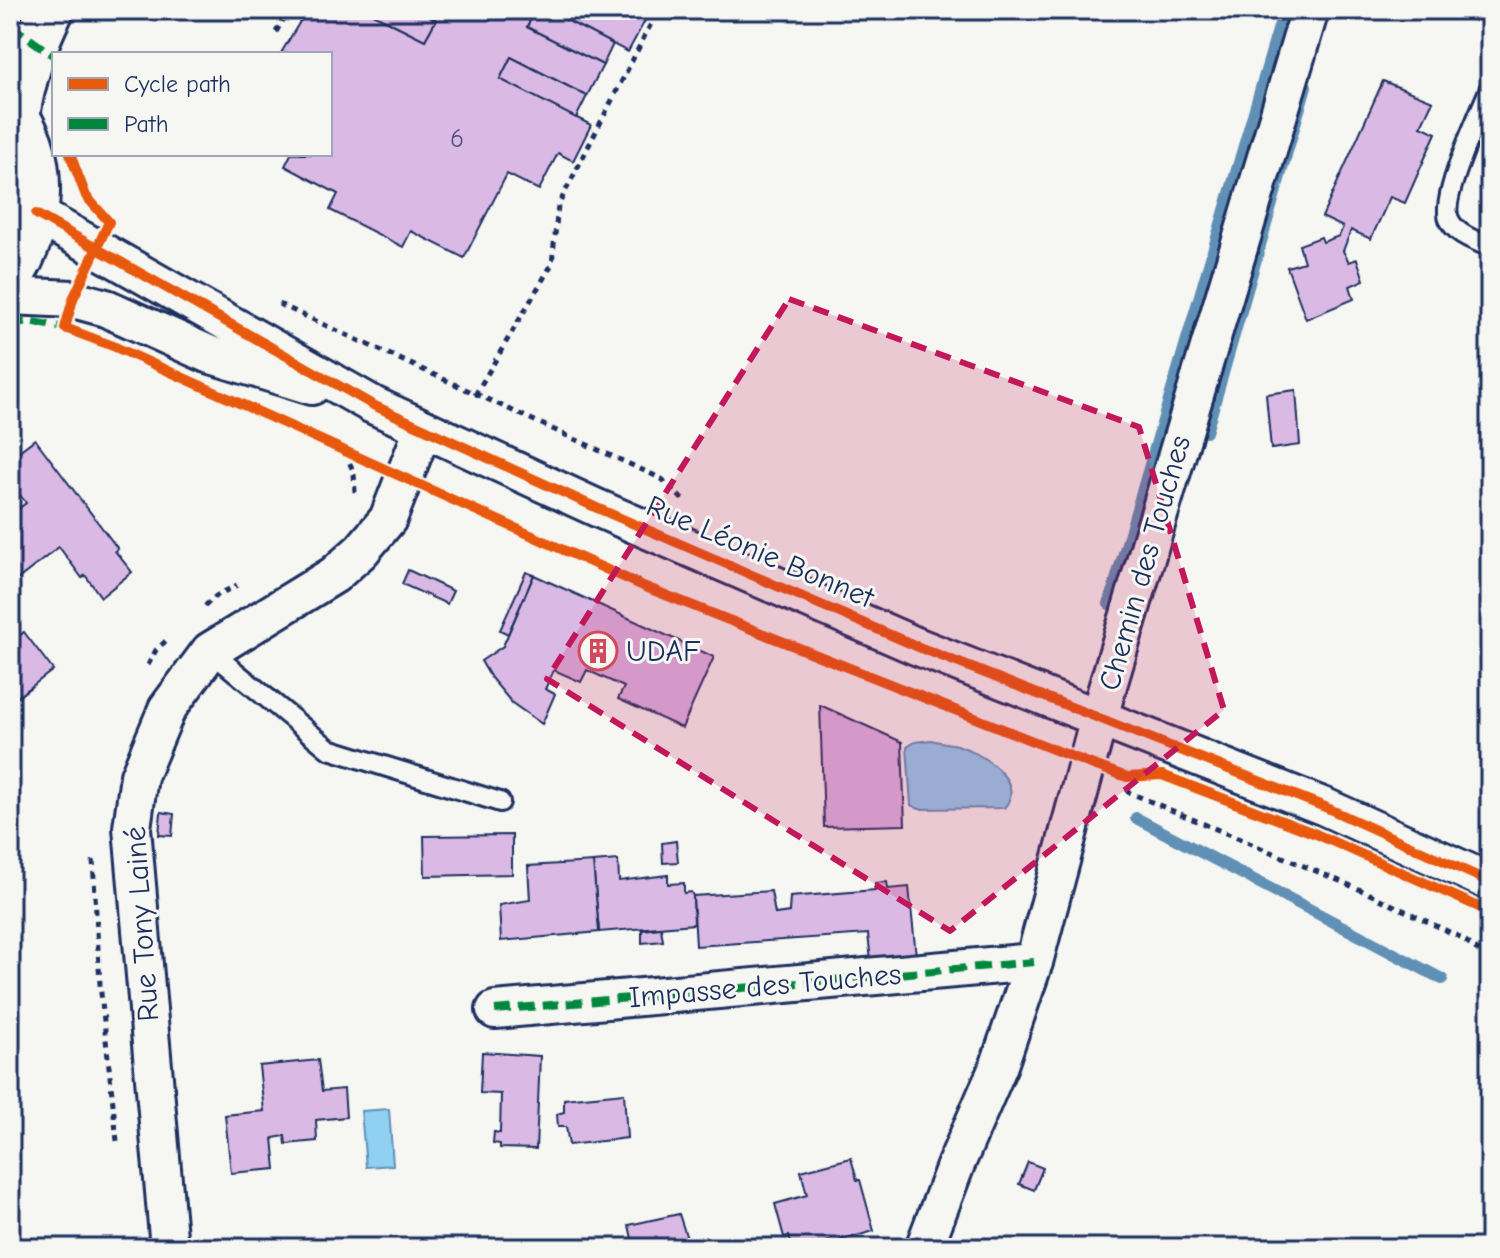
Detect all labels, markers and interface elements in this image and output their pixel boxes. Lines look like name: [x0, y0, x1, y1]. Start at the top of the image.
legend: [52, 52, 332, 156]
text: Cycle path: [124, 70, 231, 98]
text: Path: [124, 110, 169, 138]
house number: 6: [450, 124, 464, 154]
street label: Chemin des Touches: [1092, 432, 1198, 694]
street label: Rue Léonie Bonnet: [641, 488, 880, 616]
building icon: UDAF: [577, 630, 619, 672]
place label: UDAF: [626, 634, 701, 669]
street label: Rue Tony Lainé: [118, 825, 166, 1023]
street label: Impasse des Touches: [627, 957, 903, 1015]

